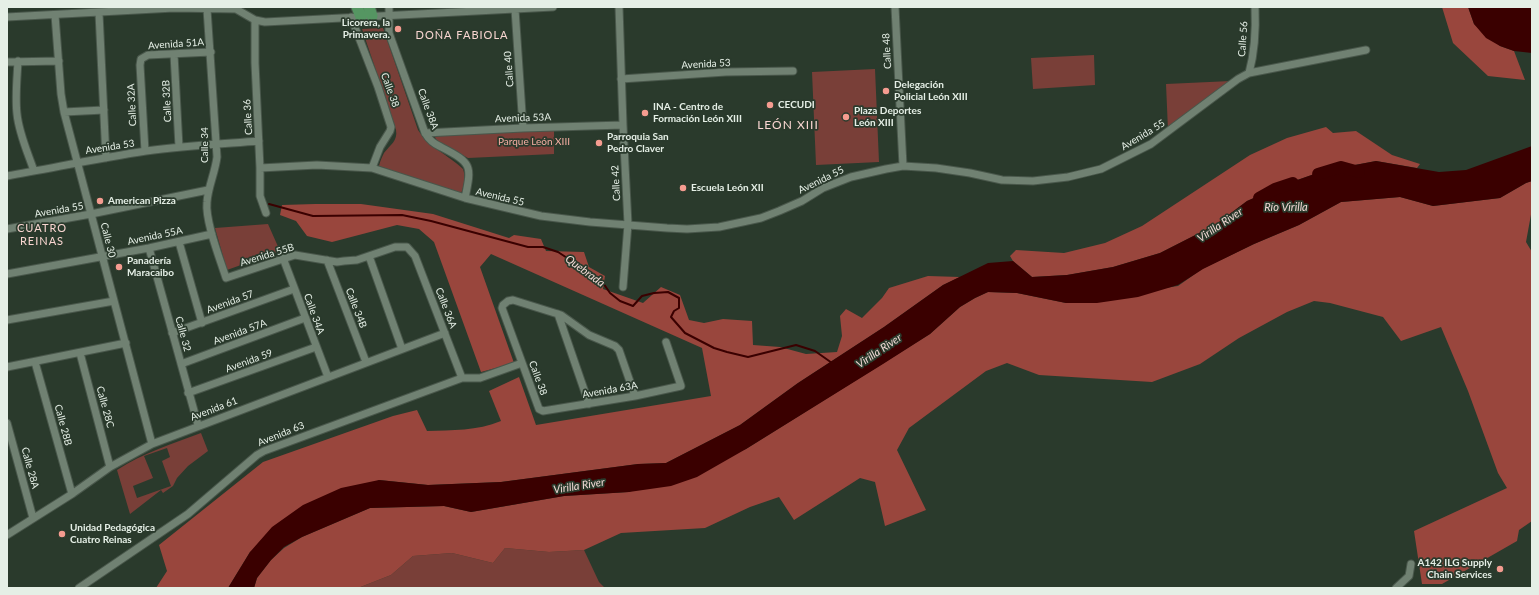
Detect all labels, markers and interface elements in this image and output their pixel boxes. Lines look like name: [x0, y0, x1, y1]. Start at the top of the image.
place label: Licorera, la Primavera.: [342, 17, 390, 40]
street label: Calle 56: [1236, 21, 1250, 57]
marker: Licorera, la Primavera.: [393, 24, 403, 34]
district label: DOÑA FABIOLA: [416, 28, 508, 42]
street label: Calle 48: [880, 33, 894, 69]
street label: Avenida 51A: [148, 36, 204, 52]
street label: Calle 40: [502, 51, 516, 87]
street label: Avenida 53: [681, 57, 731, 71]
street label: Calle 38: [378, 71, 402, 109]
place label: Delegación Policial León XIII: [894, 79, 968, 102]
street label: Calle 32B: [160, 80, 174, 122]
street label: Calle 32A: [125, 83, 139, 127]
marker: Delegación Policial León XIII: [881, 86, 891, 96]
street label: Calle 38A: [415, 87, 441, 131]
street label: Calle 36: [241, 99, 255, 135]
place label: CECUDI: [778, 99, 815, 111]
marker: CECUDI: [765, 100, 775, 110]
place label: INA - Centro de Formación León XIII: [653, 101, 742, 124]
place label: Plaza Deportes León XIII: [854, 105, 921, 128]
marker: INA - Centro de Formación León XIII: [640, 108, 650, 118]
street label: Avenida 53A: [495, 111, 551, 125]
marker: Plaza Deportes León XIII: [841, 112, 851, 122]
street label: Avenida 55: [1119, 117, 1167, 153]
district label: LEÓN XIII: [757, 118, 819, 132]
street label: Calle 34: [199, 127, 211, 163]
place label: Parroquia San Pedro Claver: [607, 131, 669, 154]
park label: Parque León XIII: [498, 136, 570, 148]
street label: Avenida 53: [85, 137, 135, 157]
marker: Parroquia San Pedro Claver: [594, 138, 604, 148]
street label: Avenida 55: [796, 164, 846, 196]
street label: Calle 42: [609, 165, 623, 201]
place label: Escuela León XII: [691, 182, 764, 194]
marker: Escuela León XII: [678, 183, 688, 193]
street label: Avenida 55: [475, 186, 525, 208]
place label: American Pizza: [108, 195, 176, 207]
marker: American Pizza: [95, 196, 105, 206]
street label: Avenida 55: [34, 200, 84, 220]
water label: Río Virilla: [1264, 200, 1308, 214]
water label: Virilla River: [1195, 205, 1245, 245]
district label: CUATRO REINAS: [17, 221, 67, 247]
street label: Calle 30: [98, 221, 118, 259]
street label: Avenida 55A: [126, 224, 184, 248]
street label: Avenida 55B: [239, 241, 295, 269]
water label: Quebrada: [563, 252, 607, 290]
place label: Panadería Maracaibo: [127, 255, 174, 278]
marker: Panadería Maracaibo: [114, 262, 124, 272]
street label: Calle 34B: [343, 286, 369, 330]
street label: Calle 36A: [433, 286, 459, 330]
street label: Avenida 57: [205, 288, 255, 316]
street label: Calle 34A: [301, 292, 327, 336]
street label: Calle 32: [173, 315, 193, 353]
street label: Avenida 57A: [212, 317, 268, 347]
water label: Virilla River: [854, 331, 904, 371]
street label: Avenida 59: [224, 347, 274, 375]
street label: Calle 38: [526, 359, 550, 397]
street label: Avenida 63A: [581, 379, 639, 401]
street label: Calle 28C: [94, 385, 116, 429]
street label: Avenida 61: [189, 395, 239, 423]
street label: Calle 28B: [52, 403, 74, 447]
street label: Avenida 63: [256, 419, 306, 449]
street label: Calle 28A: [19, 446, 41, 490]
water label: Virilla River: [552, 475, 606, 497]
place label: Unidad Pedagógica Cuatro Reinas: [70, 522, 155, 546]
marker: Unidad Pedagógica Cuatro Reinas: [57, 529, 67, 539]
place label: A142 ILG Supply Chain Services: [1417, 557, 1492, 580]
marker: A142 ILG Supply Chain Services: [1495, 564, 1505, 574]

